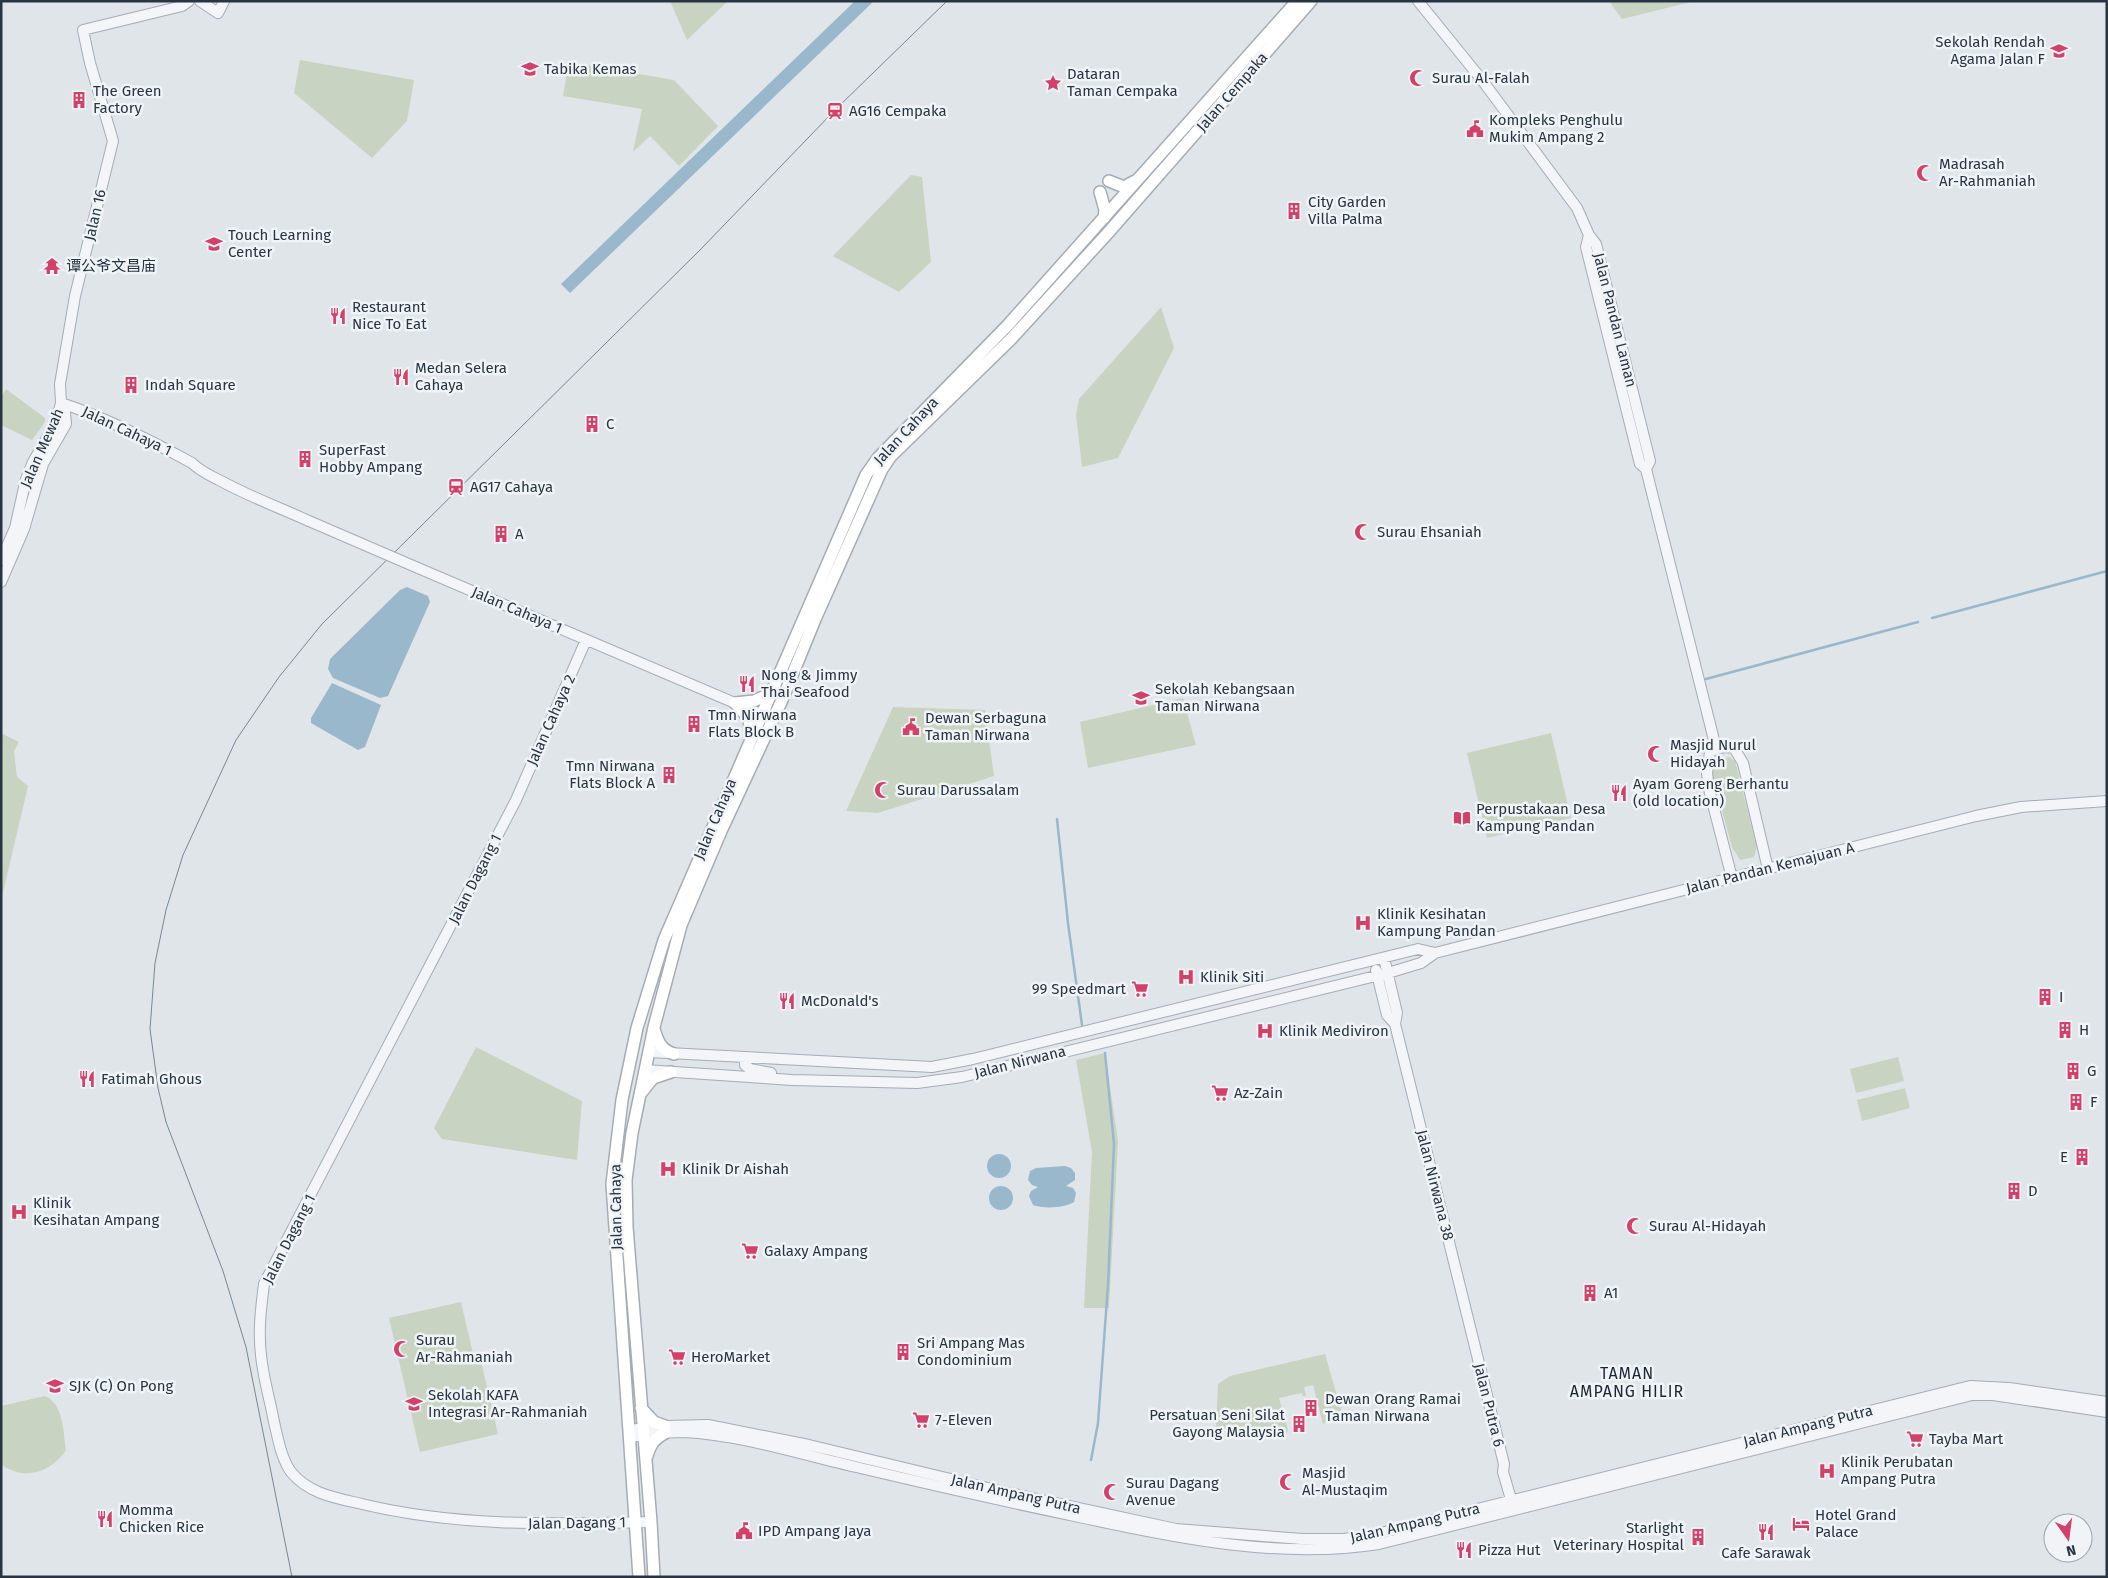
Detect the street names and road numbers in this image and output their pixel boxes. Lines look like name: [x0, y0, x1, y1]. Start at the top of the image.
street label: Jalan Cempaka: [1193, 49, 1271, 135]
street label: Jalan 16: [80, 187, 110, 243]
street label: Jalan Pandan Laman: [1590, 251, 1640, 389]
street label: Jalan Cahaya: [870, 393, 942, 469]
street label: Jalan Cahaya 1: [79, 402, 175, 460]
street label: Jalan Mewah: [16, 405, 68, 491]
street label: Jalan Cahaya 1: [469, 583, 565, 637]
street label: Jalan Cahaya 2: [523, 672, 579, 768]
street label: Jalan Cahaya: [690, 776, 740, 862]
street label: Jalan Dagang 1: [445, 831, 505, 927]
street label: Jalan Pandan Kemajuan A: [1684, 838, 1856, 898]
street label: Jalan Nirwana: [972, 1042, 1068, 1082]
street label: Jalan Nirwana 38: [1413, 1128, 1457, 1242]
street label: Jalan Cahaya: [606, 1164, 626, 1250]
street label: Jalan Dagang 1: [259, 1191, 319, 1287]
street label: Jalan Putra 6: [1470, 1361, 1508, 1449]
street label: Jalan Ampang Putra: [1741, 1401, 1875, 1451]
street label: Jalan Ampang Putra: [949, 1470, 1083, 1518]
street label: Jalan Ampang Putra: [1348, 1499, 1482, 1547]
street label: Jalan Dagang 1: [528, 1513, 626, 1533]

